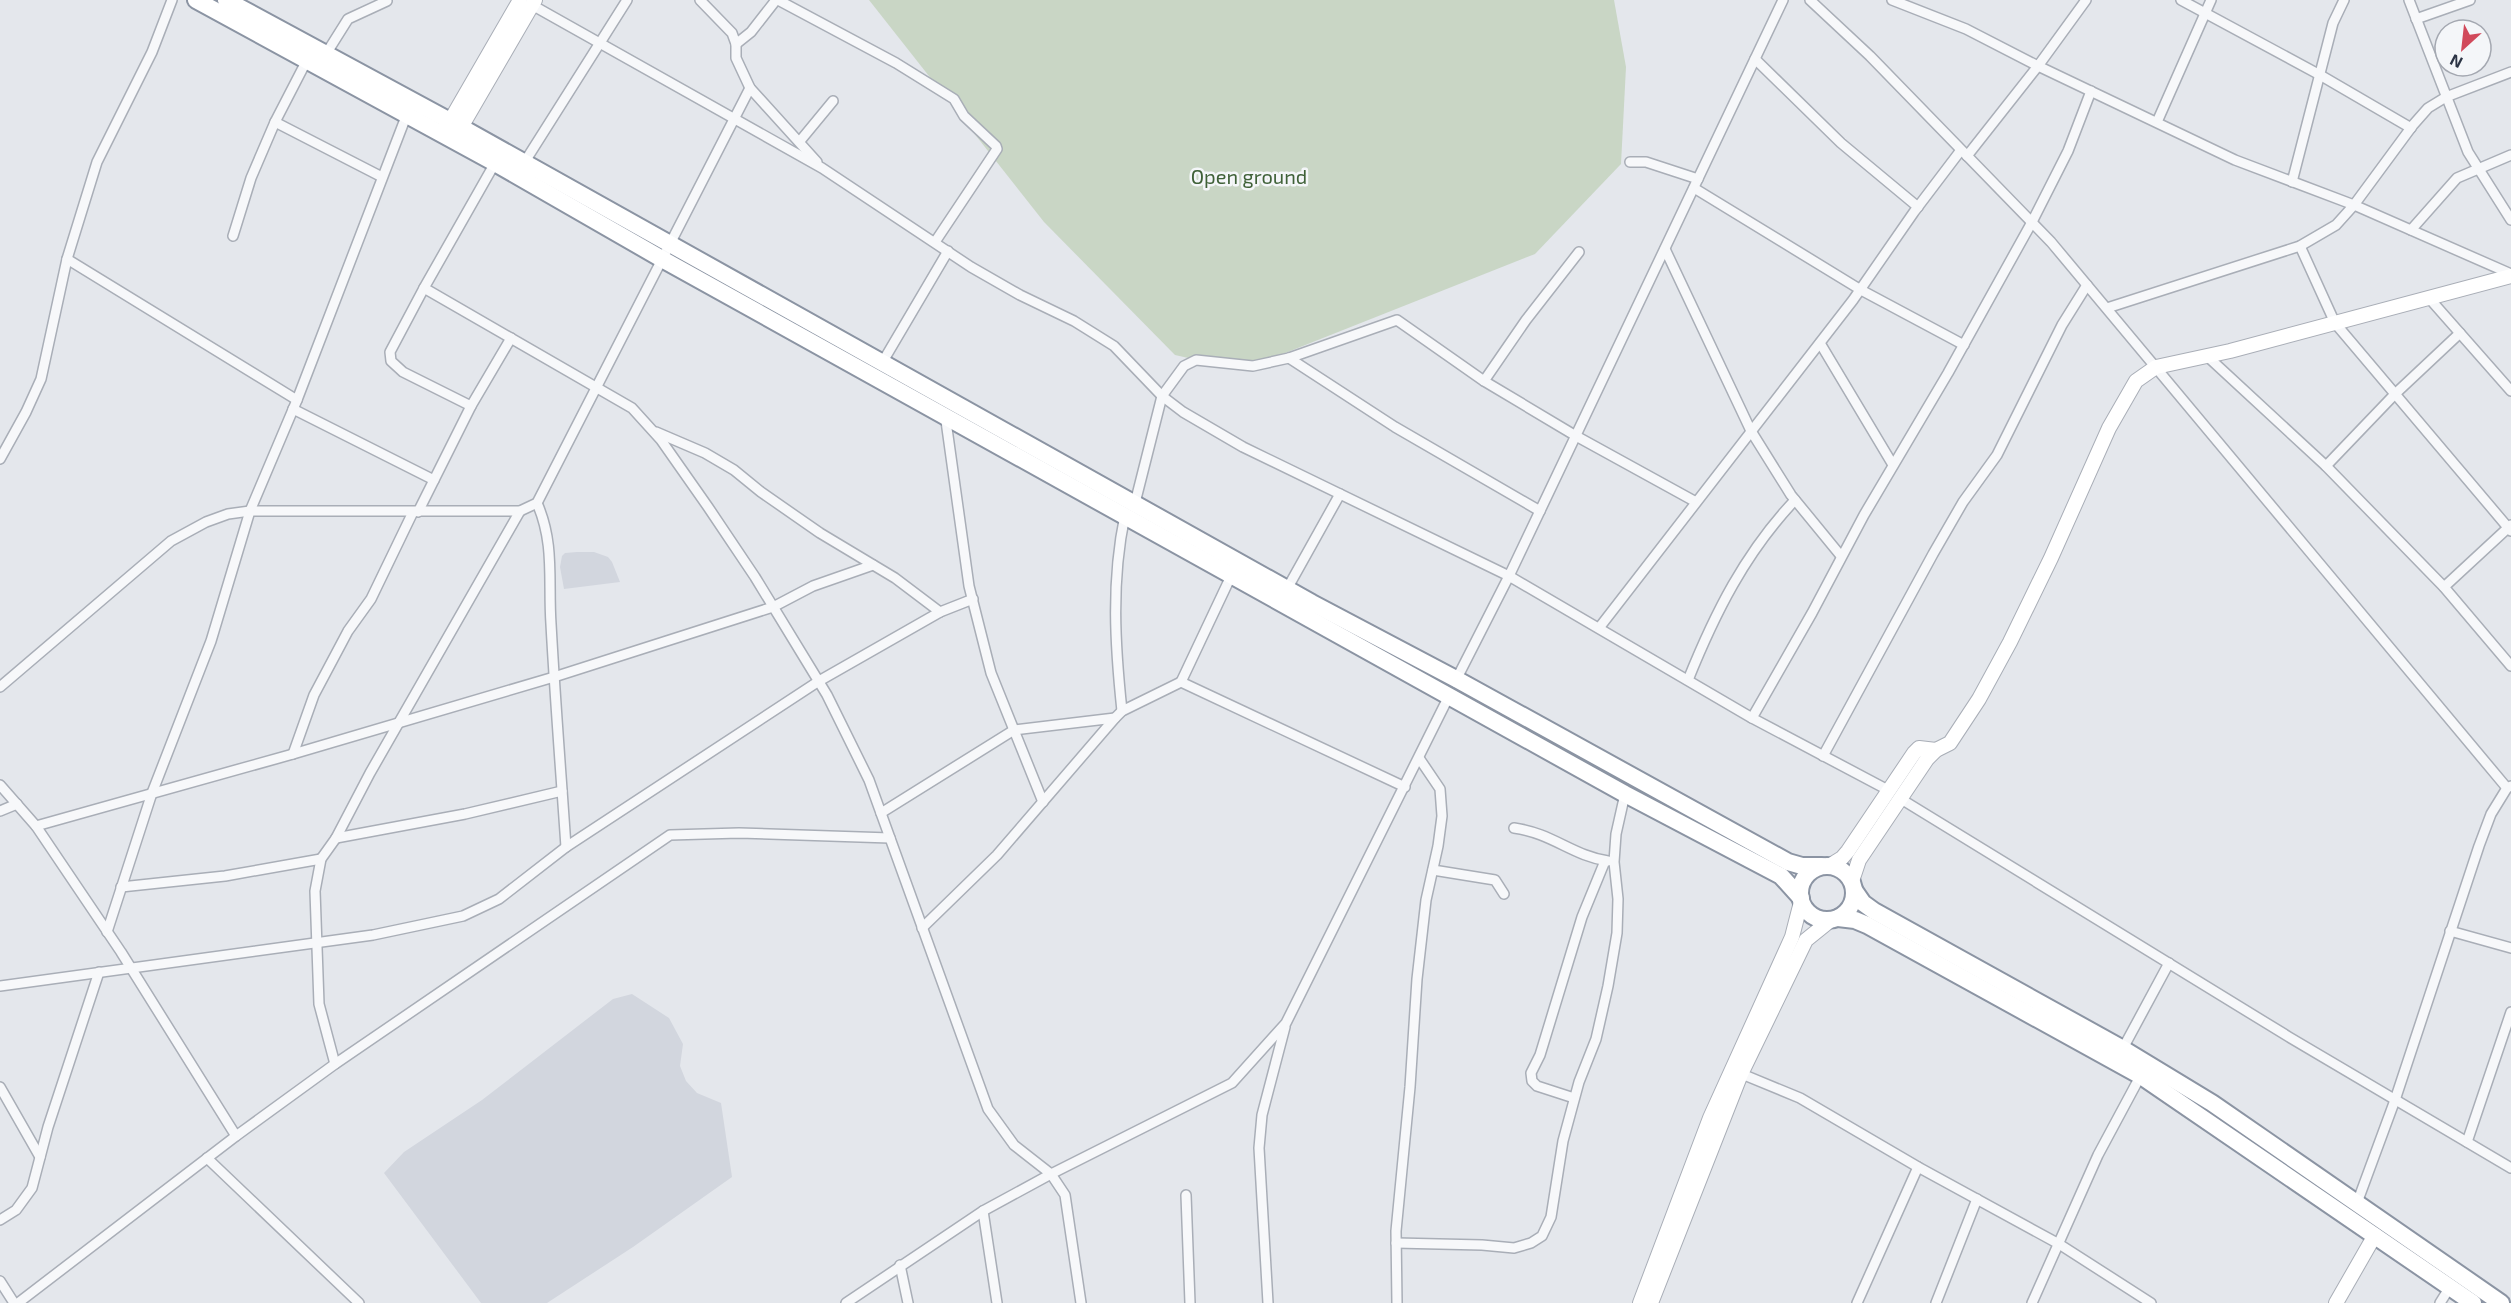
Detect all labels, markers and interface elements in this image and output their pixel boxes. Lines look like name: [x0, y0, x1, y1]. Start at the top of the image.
north arrow: [2433, 18, 2493, 78]
text: N: [2446, 51, 2465, 73]
park label: Open ground: [1191, 164, 1307, 188]

